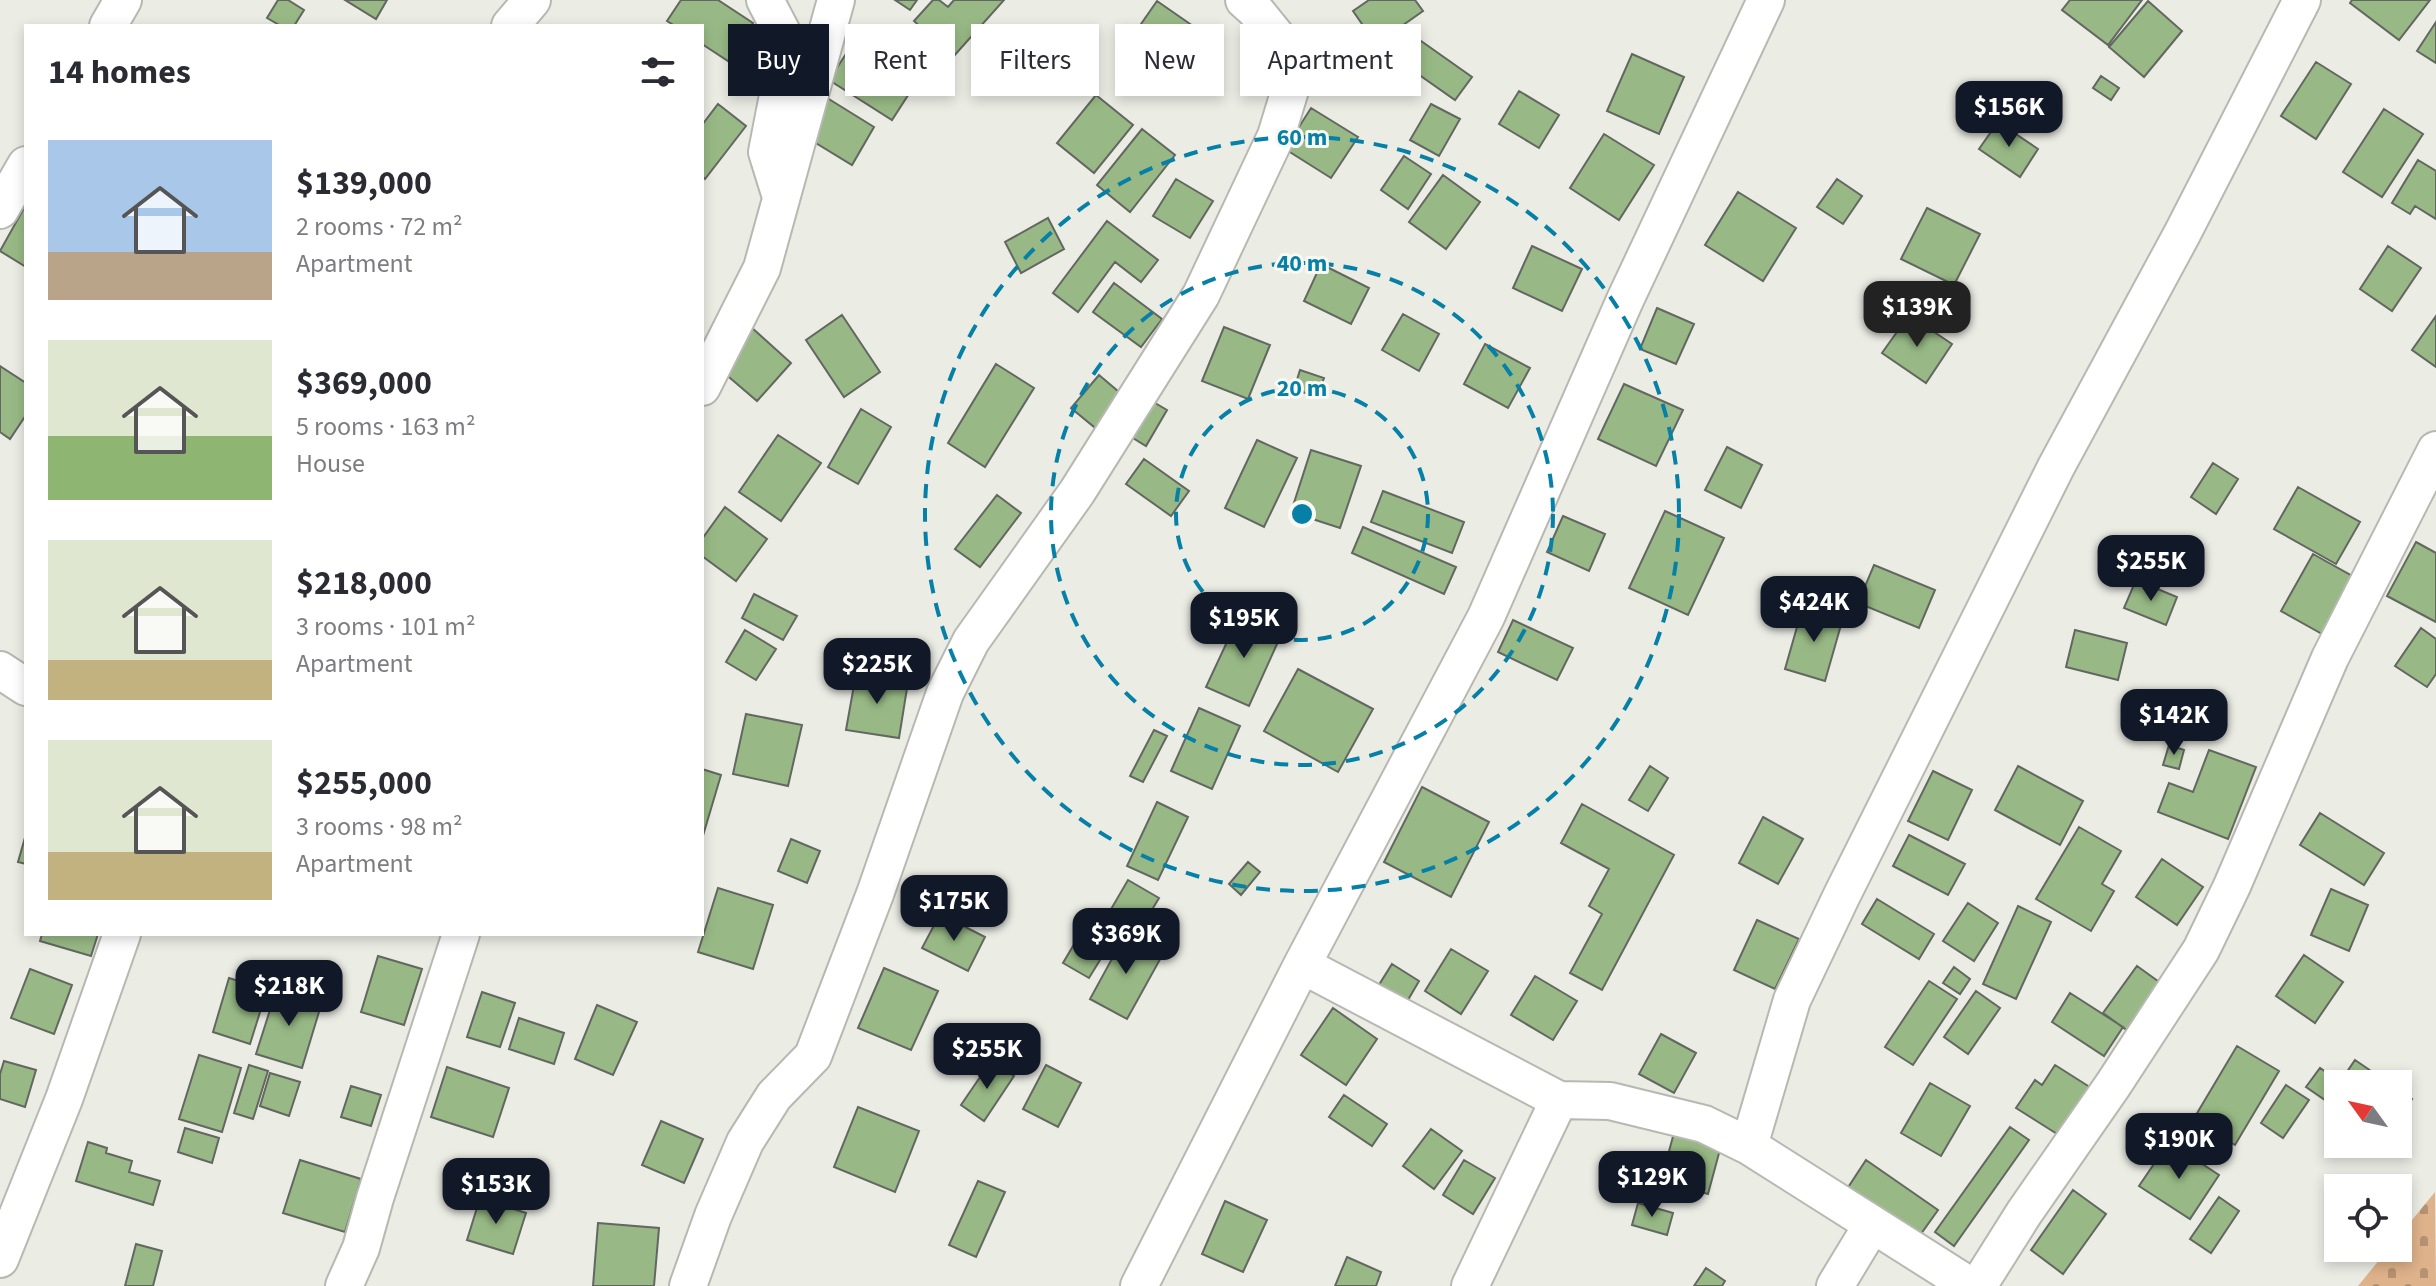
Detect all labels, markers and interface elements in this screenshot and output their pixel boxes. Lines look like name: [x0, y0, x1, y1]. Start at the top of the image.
chip: Buy: [728, 24, 829, 96]
chip: Rent: [845, 24, 955, 96]
chip: Filters: [971, 24, 1099, 96]
chip: New: [1115, 24, 1224, 96]
chip: Apartment: [1240, 24, 1421, 96]
text: 14 homes: [48, 48, 191, 97]
icon: filters: [636, 50, 680, 94]
pin: $156K: [1953, 81, 2065, 149]
text: $156K: [1974, 88, 2044, 125]
text: 60 m: [1277, 120, 1327, 155]
text: $139,000: [296, 159, 432, 208]
icon: home: [112, 172, 208, 268]
text: 2 rooms · 72 m²: [296, 208, 463, 245]
text: Apartment: [296, 245, 413, 282]
text: 40 m: [1277, 246, 1327, 281]
pin: $139K: [1861, 281, 1973, 349]
text: $139K: [1882, 288, 1952, 325]
text: $369,000: [296, 359, 432, 408]
text: 20 m: [1277, 371, 1327, 406]
icon: home: [112, 372, 208, 468]
text: 5 rooms · 163 m²: [296, 408, 475, 445]
text: House: [296, 445, 365, 482]
centre of rings: [1288, 500, 1316, 528]
pin: $255K: [2095, 535, 2207, 603]
text: $255K: [2116, 542, 2186, 579]
text: $218,000: [296, 559, 432, 608]
icon: home: [112, 572, 208, 668]
pin: $424K: [1758, 576, 1870, 644]
text: $424K: [1779, 583, 1849, 620]
pin: $195K: [1188, 592, 1300, 660]
text: $195K: [1209, 599, 1279, 636]
text: 3 rooms · 101 m²: [296, 608, 475, 645]
pin: $225K: [821, 638, 933, 706]
text: Apartment: [296, 645, 413, 682]
text: $225K: [842, 645, 912, 682]
pin: $142K: [2118, 689, 2230, 757]
text: $142K: [2139, 696, 2209, 733]
text: $255,000: [296, 759, 432, 808]
icon: home: [112, 772, 208, 868]
text: 3 rooms · 98 m²: [296, 808, 463, 845]
text: Apartment: [296, 845, 413, 882]
pin: $175K: [898, 875, 1010, 943]
text: $175K: [919, 882, 989, 919]
pin: $369K: [1070, 908, 1182, 976]
text: $369K: [1091, 915, 1161, 952]
pin: $218K: [233, 960, 345, 1028]
text: $218K: [254, 967, 324, 1004]
pin: $255K: [931, 1023, 1043, 1091]
text: $255K: [952, 1030, 1022, 1067]
north arrow: [2324, 1070, 2412, 1158]
map controls: [2324, 1070, 2412, 1262]
pin: $190K: [2123, 1113, 2235, 1181]
text: $190K: [2144, 1120, 2214, 1157]
pin: $129K: [1596, 1151, 1708, 1219]
pin: $153K: [440, 1158, 552, 1226]
text: $129K: [1617, 1158, 1687, 1195]
text: $153K: [461, 1165, 531, 1202]
button: locate: [2324, 1174, 2412, 1262]

